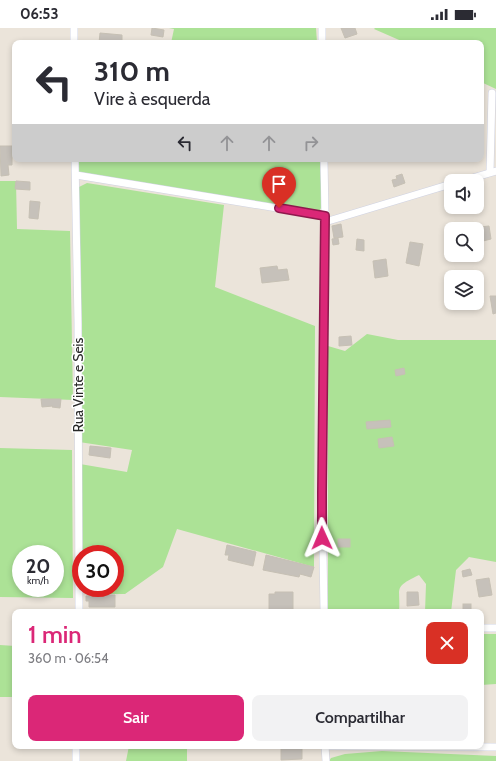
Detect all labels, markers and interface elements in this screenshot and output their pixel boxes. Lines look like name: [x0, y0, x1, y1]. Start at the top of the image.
text: 06:53: [20, 5, 59, 23]
text: 310 m: [94, 54, 170, 88]
icon: left: [28, 56, 80, 108]
text: Vire à esquerda: [94, 88, 210, 110]
icon: left: [174, 132, 196, 154]
icon: ahead: [216, 132, 238, 154]
icon: ahead: [258, 132, 280, 154]
icon: right: [300, 132, 322, 154]
pin: [262, 167, 296, 208]
icon: arrive: [268, 173, 290, 195]
map controls: [444, 174, 484, 310]
button: sound: [444, 174, 484, 214]
button: search: [444, 222, 484, 262]
button: layers: [444, 270, 484, 310]
street label: Rua Vinte e Seis: [69, 337, 87, 432]
position arrow: [301, 517, 343, 559]
speed limit sign: 30: [72, 545, 124, 597]
text: 20: [26, 554, 50, 578]
text: km/h: [27, 574, 49, 587]
text: 1 min: [28, 620, 82, 649]
button: close: [426, 622, 468, 664]
text: 360 m · 06:54: [28, 650, 108, 666]
button: Sair: [28, 695, 244, 741]
button: Compartilhar: [252, 695, 468, 741]

